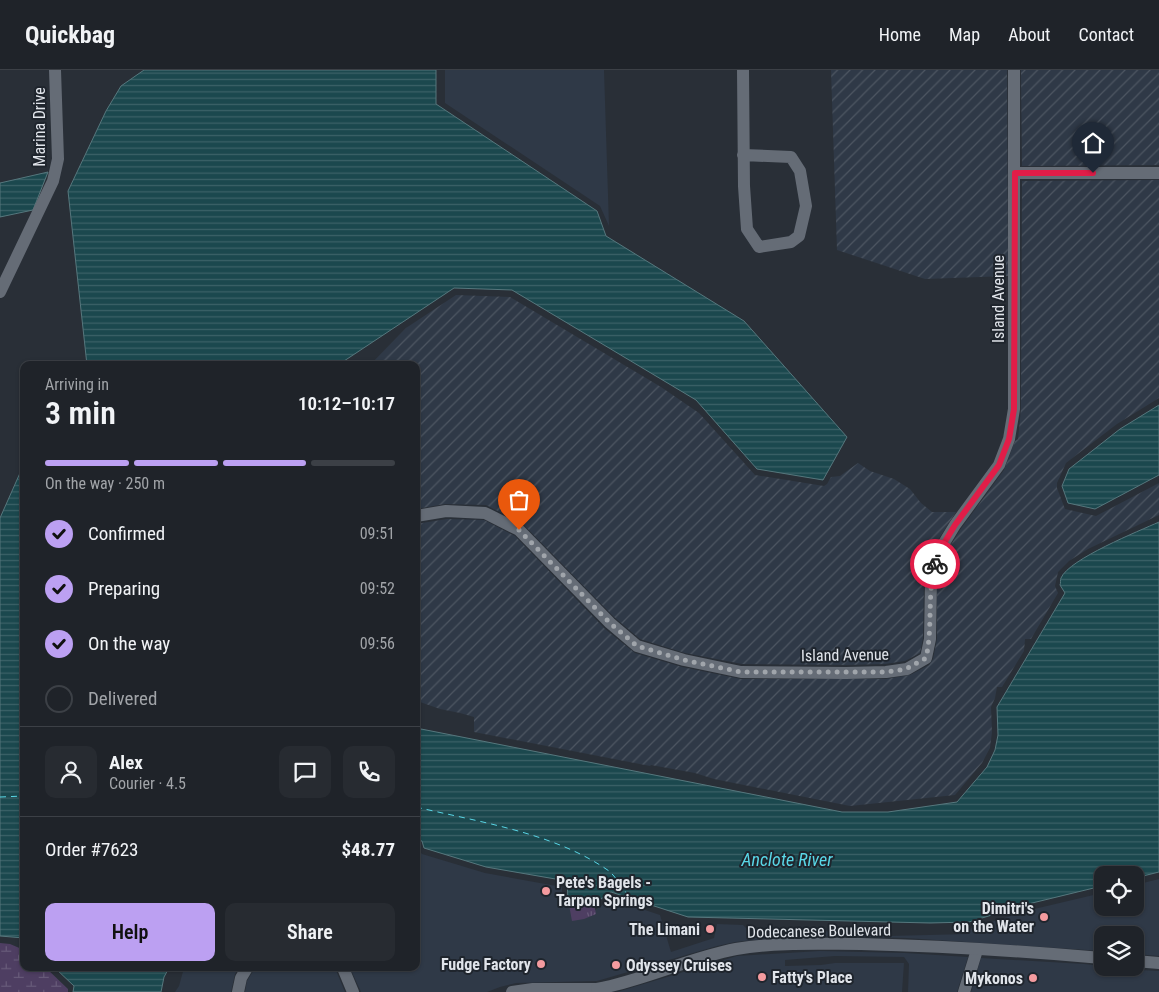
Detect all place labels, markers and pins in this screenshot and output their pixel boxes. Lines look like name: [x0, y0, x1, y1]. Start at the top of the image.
pin: [1072, 122, 1114, 173]
pin: [498, 479, 540, 530]
place label: Pete's Bagels - Tarpon Springs: [556, 873, 653, 910]
marker: Pete's Bagels - Tarpon Springs: [540, 885, 552, 897]
place label: Dimitri's on the Water: [953, 899, 1034, 936]
marker: Dimitri's on the Water: [1038, 911, 1050, 923]
place label: The Limani: [629, 920, 700, 939]
marker: The Limani: [704, 923, 716, 935]
place label: Fudge Factory: [441, 955, 531, 974]
place label: Odyssey Cruises: [626, 956, 732, 975]
marker: Fudge Factory: [535, 958, 547, 970]
marker: Odyssey Cruises: [610, 959, 622, 971]
place label: Fatty's Place: [772, 968, 853, 987]
place label: Mykonos: [965, 969, 1023, 988]
marker: Fatty's Place: [756, 971, 768, 983]
marker: Mykonos: [1027, 972, 1039, 984]

